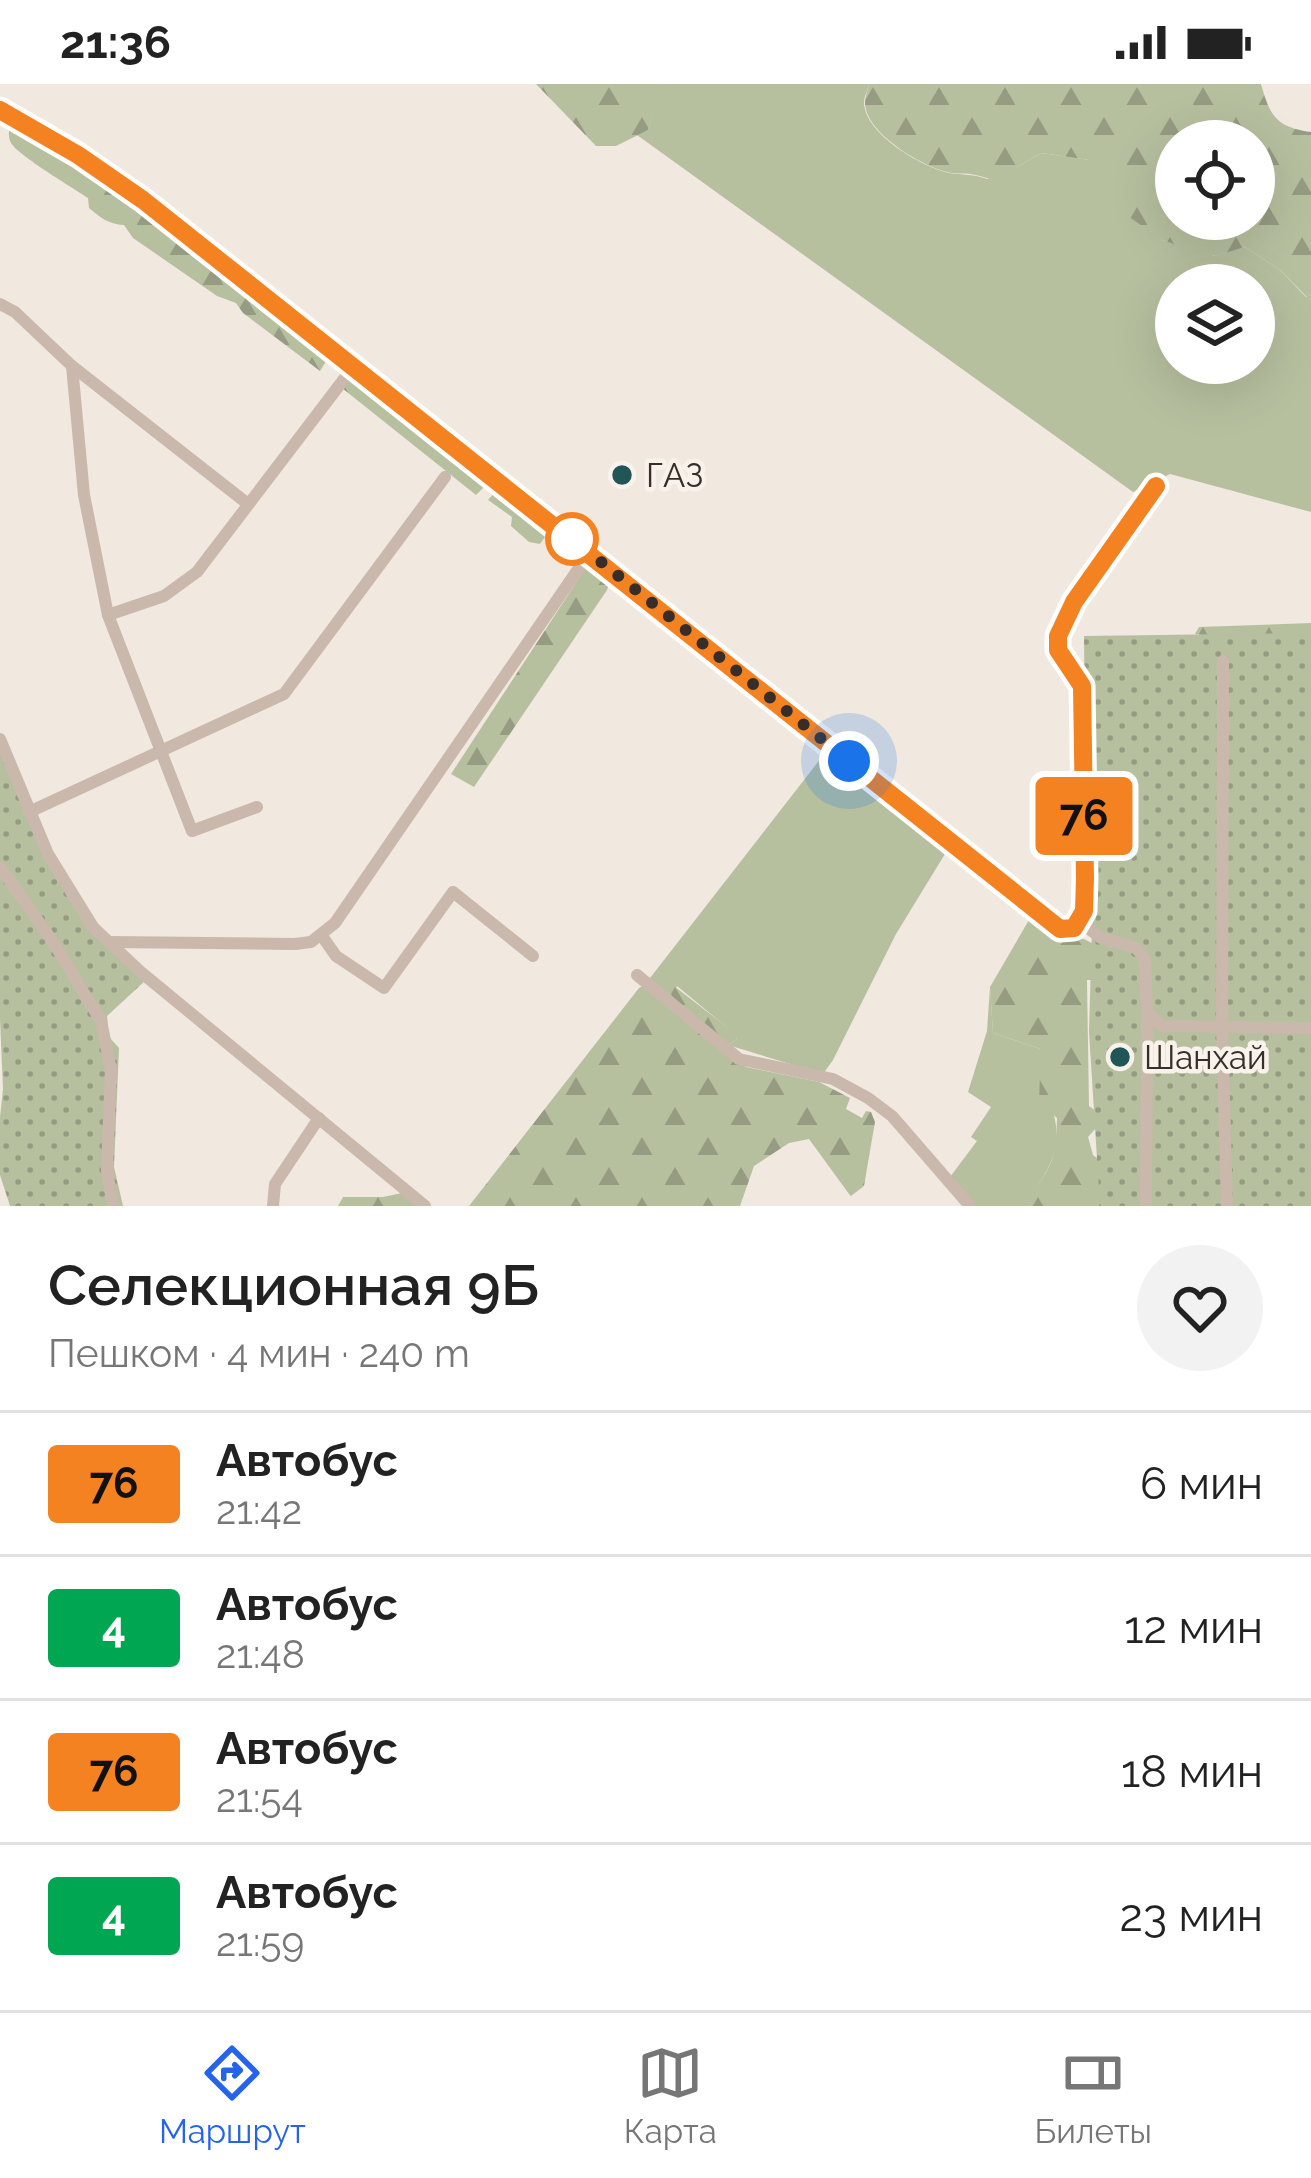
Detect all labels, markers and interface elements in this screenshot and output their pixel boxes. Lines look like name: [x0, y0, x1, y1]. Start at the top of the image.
text: 21:36: [60, 16, 171, 69]
map controls: [1155, 120, 1275, 384]
button: locate: [1155, 120, 1275, 240]
button: layers: [1155, 264, 1275, 384]
place label: ГАЗ: [646, 456, 703, 495]
marker: ГАЗ: [609, 462, 635, 488]
unlabelled marker: [547, 514, 597, 564]
your location: [819, 731, 879, 791]
line badge: 76: [1030, 777, 1138, 855]
text: 76: [1059, 791, 1109, 840]
place label: Шанхай: [1144, 1038, 1267, 1077]
marker: Шанхай: [1107, 1044, 1133, 1070]
button: heart: [1137, 1245, 1263, 1371]
text: Селекционная 9Б: [48, 1251, 539, 1318]
text: Пешком · 4 мин · 240 m: [48, 1330, 470, 1376]
text: Автобус: [216, 1434, 398, 1487]
text: 6 мин: [1140, 1457, 1263, 1510]
text: 76: [89, 1459, 139, 1508]
text: 21:42: [216, 1487, 302, 1533]
text: Автобус: [216, 1578, 398, 1631]
text: 12 мин: [1124, 1601, 1263, 1654]
text: 4: [102, 1603, 126, 1652]
text: 21:48: [216, 1631, 305, 1677]
text: Автобус: [216, 1722, 398, 1775]
text: 18 мин: [1121, 1745, 1263, 1798]
text: 76: [89, 1747, 139, 1796]
text: 21:54: [216, 1775, 303, 1821]
text: Автобус: [216, 1866, 398, 1919]
text: 23 мин: [1120, 1889, 1263, 1942]
text: 4: [102, 1891, 126, 1940]
text: 21:59: [216, 1919, 304, 1965]
tab: Маршрут: [159, 2040, 306, 2151]
tab: Карта: [624, 2040, 717, 2151]
tab: Билеты: [1035, 2040, 1152, 2151]

